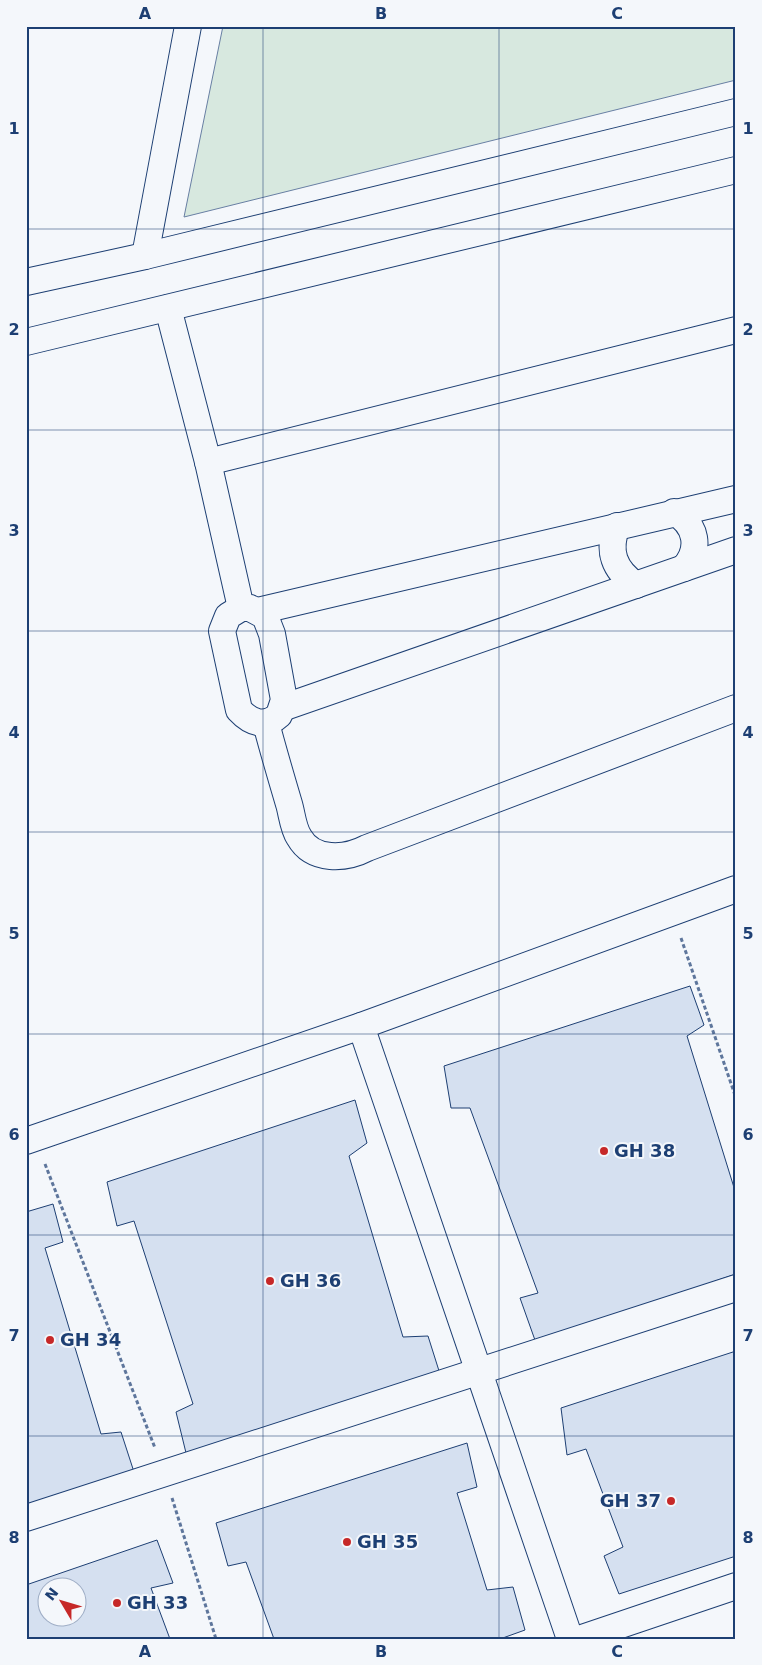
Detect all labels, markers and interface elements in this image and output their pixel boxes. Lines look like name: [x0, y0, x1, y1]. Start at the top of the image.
text: A: [139, 4, 152, 23]
text: B: [375, 4, 387, 23]
text: C: [611, 4, 623, 23]
text: 1: [8, 119, 20, 138]
text: 1: [742, 119, 754, 138]
text: 2: [8, 320, 20, 339]
text: 2: [742, 320, 754, 339]
text: 3: [8, 521, 20, 540]
text: 3: [742, 521, 754, 540]
text: 4: [8, 723, 20, 742]
text: 4: [742, 723, 754, 742]
text: 5: [8, 924, 20, 943]
text: 5: [742, 924, 754, 943]
text: 6: [8, 1125, 20, 1144]
text: 6: [742, 1125, 754, 1144]
place label: GH 38: [614, 1140, 675, 1161]
marker: GH 38: [598, 1145, 610, 1157]
place label: GH 36: [280, 1270, 341, 1291]
marker: GH 36: [264, 1275, 276, 1287]
text: 7: [8, 1326, 20, 1345]
text: 7: [742, 1326, 754, 1345]
place label: GH 34: [60, 1329, 121, 1350]
marker: GH 34: [44, 1334, 56, 1346]
place label: GH 37: [600, 1490, 661, 1511]
marker: GH 37: [665, 1495, 677, 1507]
text: 8: [8, 1528, 20, 1547]
text: 8: [742, 1528, 754, 1547]
place label: GH 35: [357, 1531, 418, 1552]
marker: GH 35: [341, 1536, 353, 1548]
north arrow: [38, 1578, 88, 1628]
text: N: [42, 1584, 62, 1604]
place label: GH 33: [127, 1592, 188, 1613]
marker: GH 33: [111, 1597, 123, 1609]
text: A: [139, 1642, 152, 1661]
text: B: [375, 1642, 387, 1661]
text: C: [611, 1642, 623, 1661]

